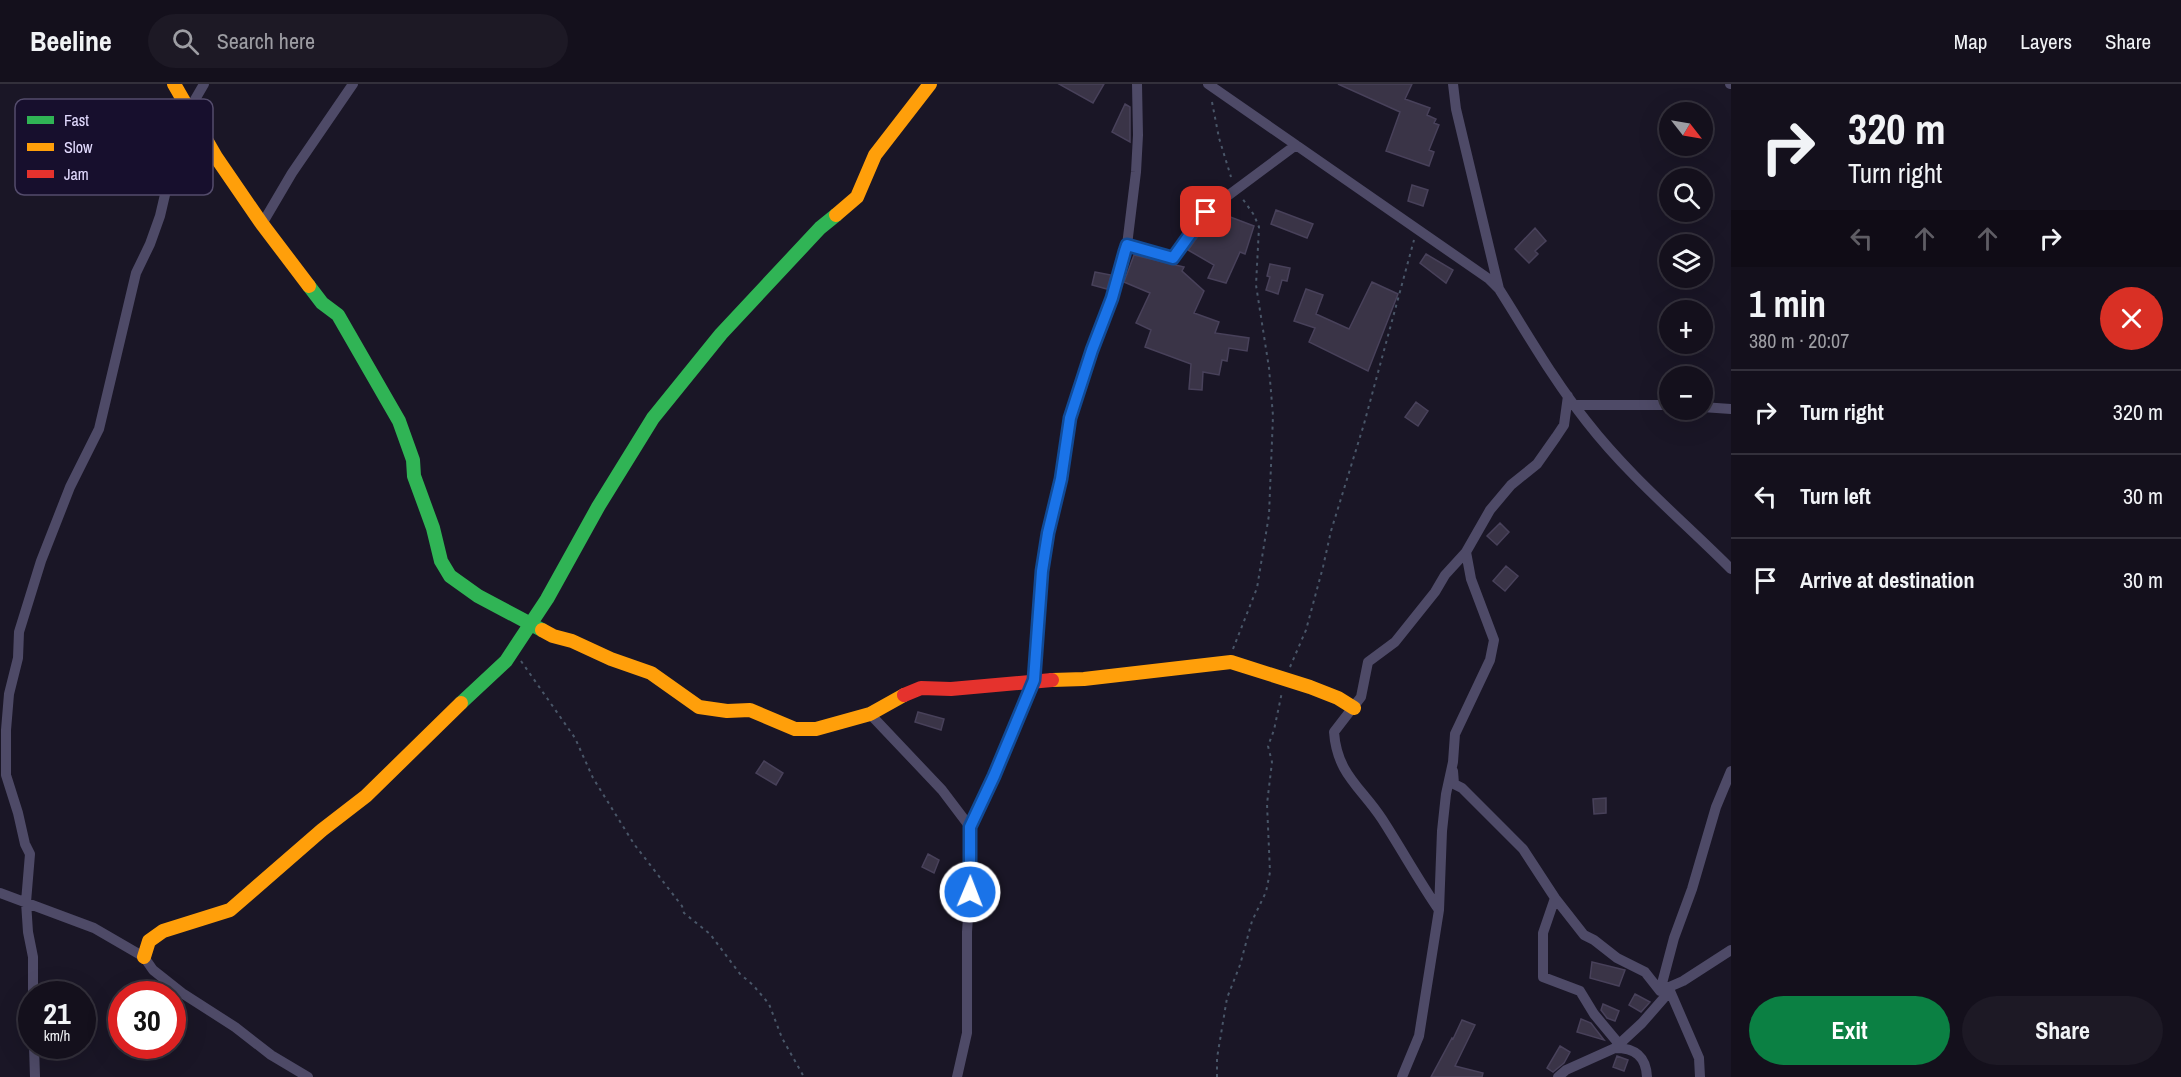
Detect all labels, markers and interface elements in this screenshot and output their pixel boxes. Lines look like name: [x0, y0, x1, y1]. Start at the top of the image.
search box: [148, 14, 568, 68]
text: Beeline: [30, 22, 112, 60]
icon: search: [169, 25, 202, 58]
text: Search here: [217, 26, 315, 56]
text: Map: [1954, 27, 1987, 56]
text: Layers: [2020, 27, 2072, 56]
text: Share: [2105, 27, 2151, 56]
legend: [15, 99, 213, 195]
text: 320 m: [1848, 101, 1946, 157]
north arrow: [1659, 102, 1713, 156]
map controls: [1659, 102, 1713, 420]
icon: right: [1749, 108, 1827, 186]
text: Fast: [64, 109, 89, 131]
text: Slow: [64, 136, 93, 158]
text: Turn right: [1848, 155, 1942, 191]
text: Jam: [64, 163, 89, 185]
button: search: [1659, 168, 1713, 222]
pin: [1180, 186, 1231, 237]
icon: arrive: [1189, 195, 1222, 228]
icon: left: [1845, 222, 1878, 255]
icon: ahead: [1908, 222, 1941, 255]
icon: ahead: [1971, 222, 2004, 255]
icon: right: [2034, 222, 2067, 255]
button: layers: [1659, 234, 1713, 288]
text: 1 min: [1749, 280, 1826, 328]
button: close: [2100, 287, 2163, 350]
button: +: [1659, 300, 1713, 354]
text: 380 m · 20:07: [1749, 327, 1849, 354]
button: −: [1659, 366, 1713, 420]
icon: right: [1749, 396, 1782, 429]
text: Turn right: [1800, 397, 1884, 427]
text: 320 m: [2113, 397, 2163, 427]
icon: left: [1749, 480, 1782, 513]
text: Turn left: [1800, 481, 1871, 511]
text: 30 m: [2123, 481, 2163, 511]
icon: arrive: [1749, 564, 1782, 597]
text: Arrive at destination: [1800, 565, 1974, 595]
text: 30 m: [2123, 565, 2163, 595]
position arrow: [938, 860, 1002, 924]
speed limit sign: 30: [108, 981, 186, 1059]
text: 21: [43, 993, 71, 1033]
button: Exit: [1749, 996, 1950, 1065]
button: Share: [1962, 996, 2163, 1065]
text: km/h: [44, 1025, 70, 1046]

